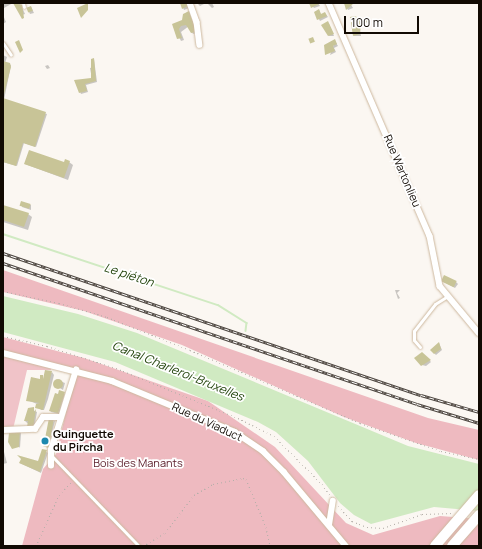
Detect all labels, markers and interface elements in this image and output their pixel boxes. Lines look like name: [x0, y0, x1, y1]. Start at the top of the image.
scale bar: [346, 8, 421, 34]
text: 100 m: [351, 14, 383, 31]
street label: Rue Wartonlieu: [381, 133, 423, 209]
water label: Le piéton: [102, 260, 156, 290]
water label: Canal Charleroi-Bruxelles: [110, 338, 246, 404]
street label: Rue du Viaduct: [170, 400, 244, 444]
place label: Guinguette du Pircha: [53, 428, 114, 454]
marker: Guinguette du Pircha: [40, 436, 50, 446]
park label: Bois des Manants: [93, 456, 183, 470]

